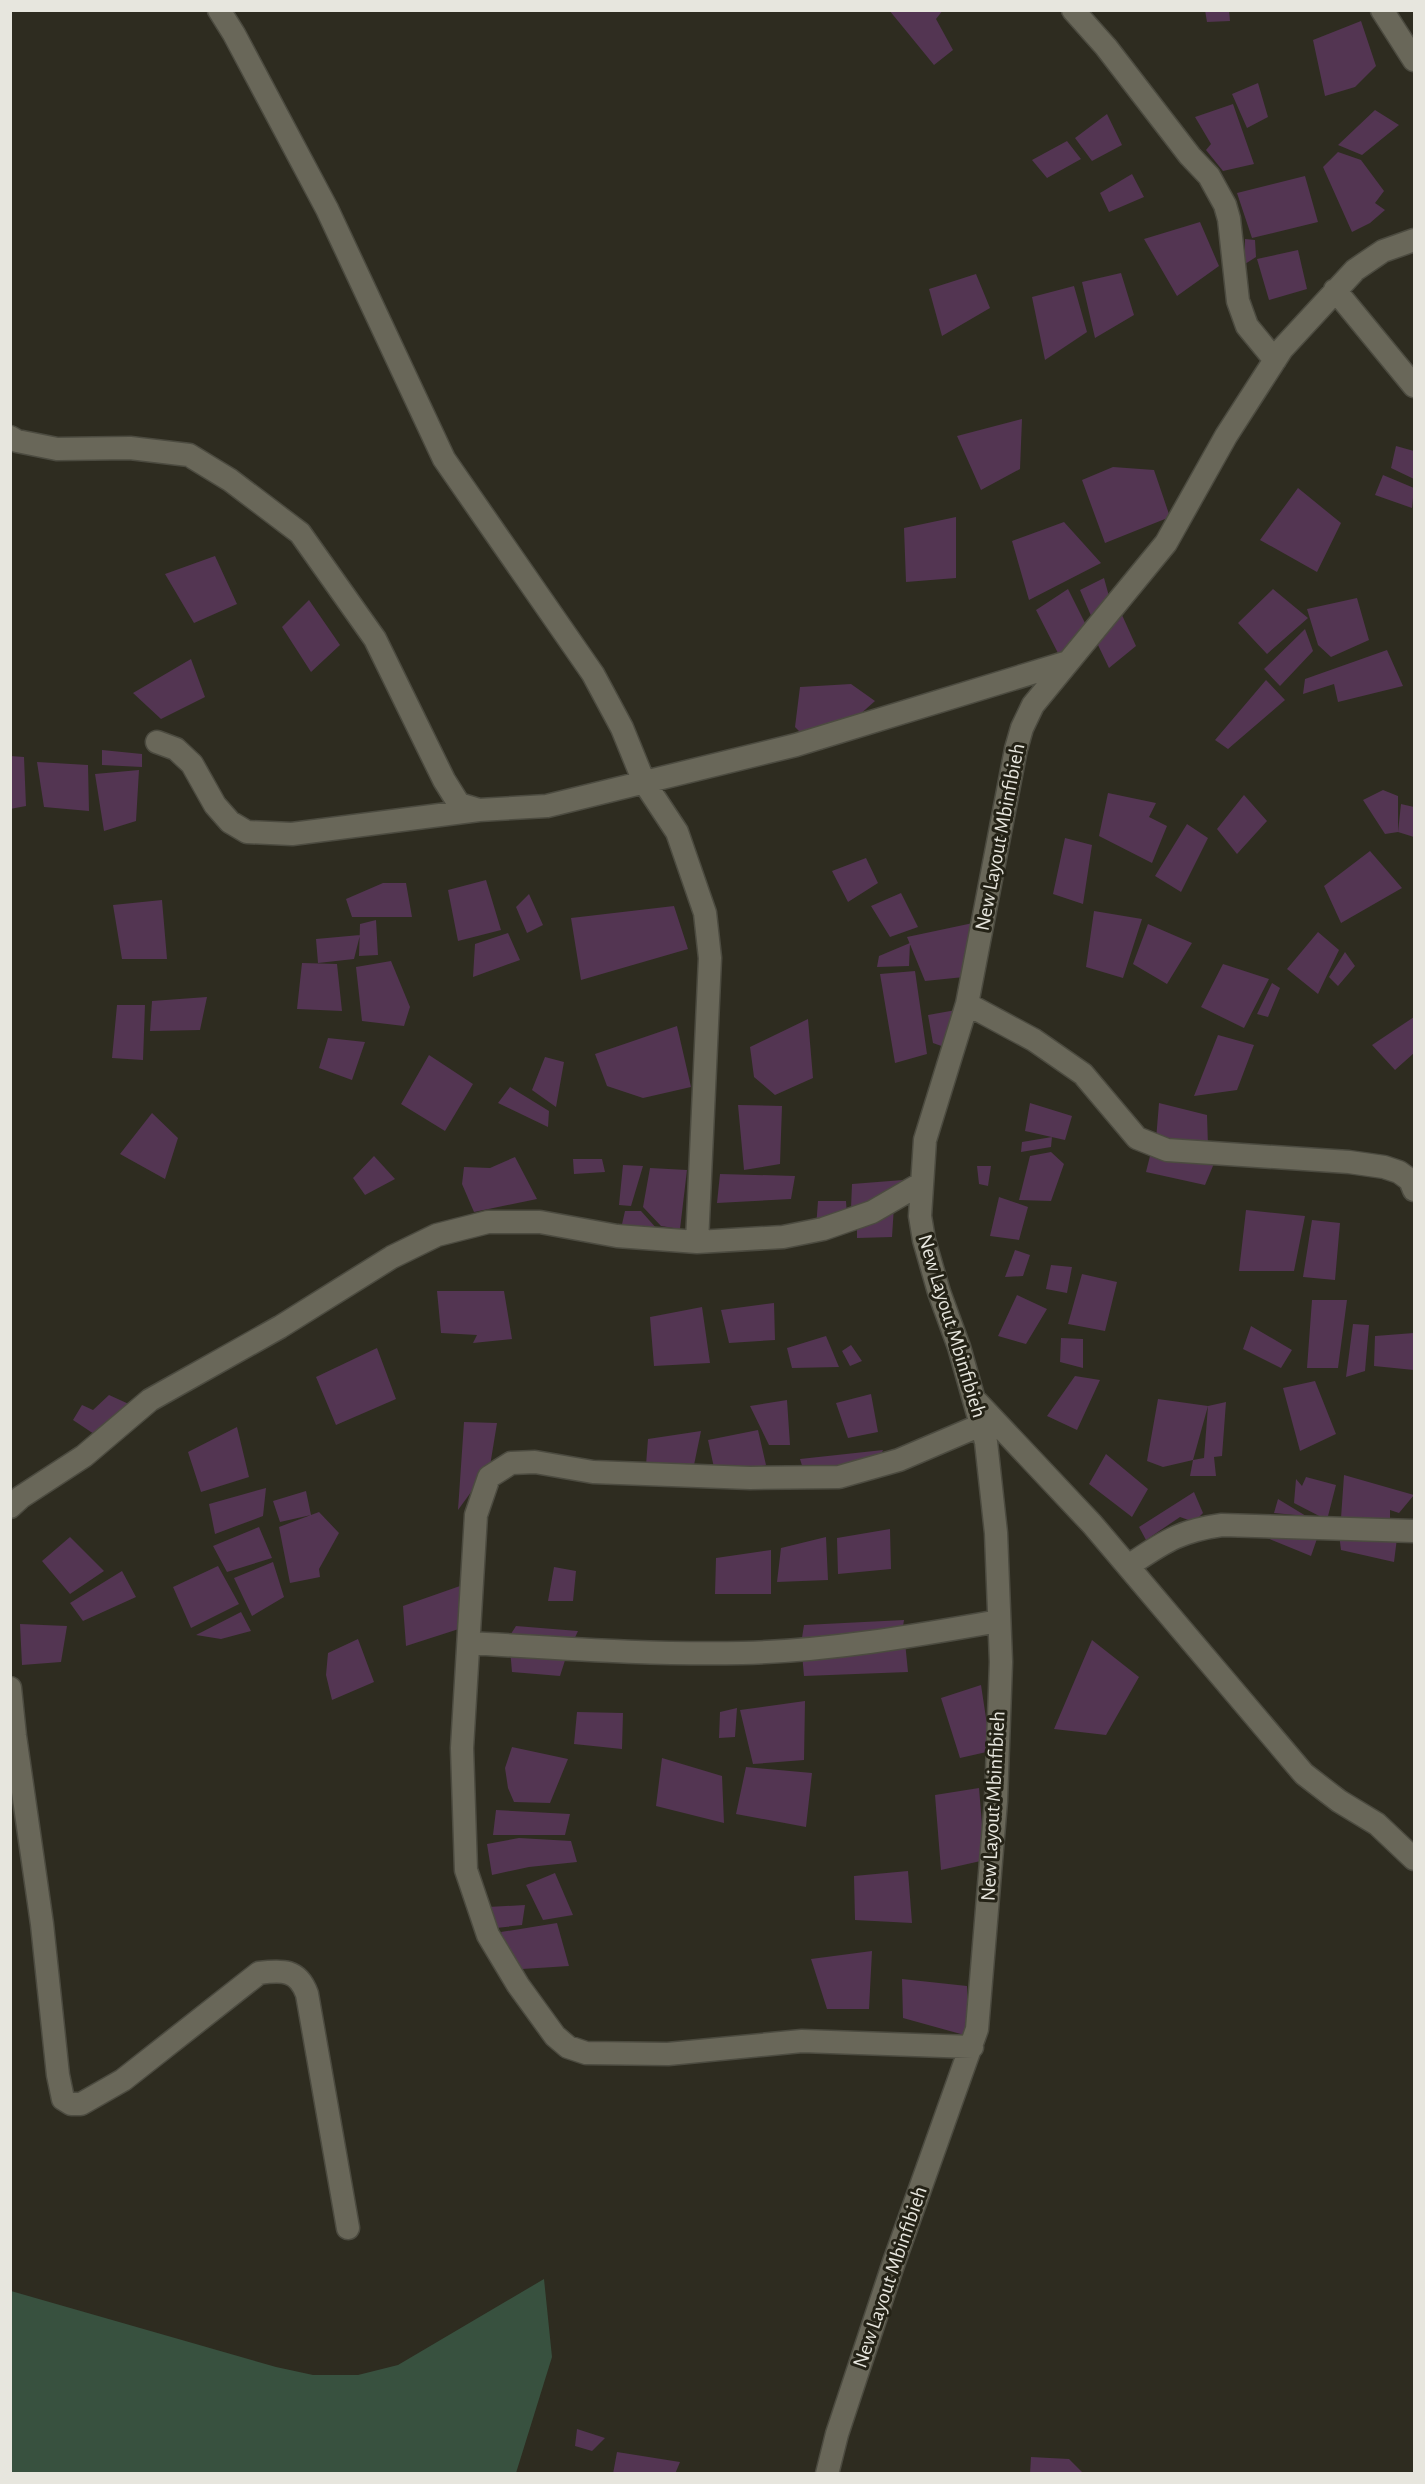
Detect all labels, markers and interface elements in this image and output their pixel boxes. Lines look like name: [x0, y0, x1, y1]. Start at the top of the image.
street label: New Layout Mbinfibieh: [972, 742, 1028, 932]
street label: New Layout Mbinfibieh: [914, 1232, 990, 1420]
street label: New Layout Mbinfibieh: [978, 1710, 1008, 1902]
street label: New Layout Mbinfibieh: [849, 2184, 931, 2370]

